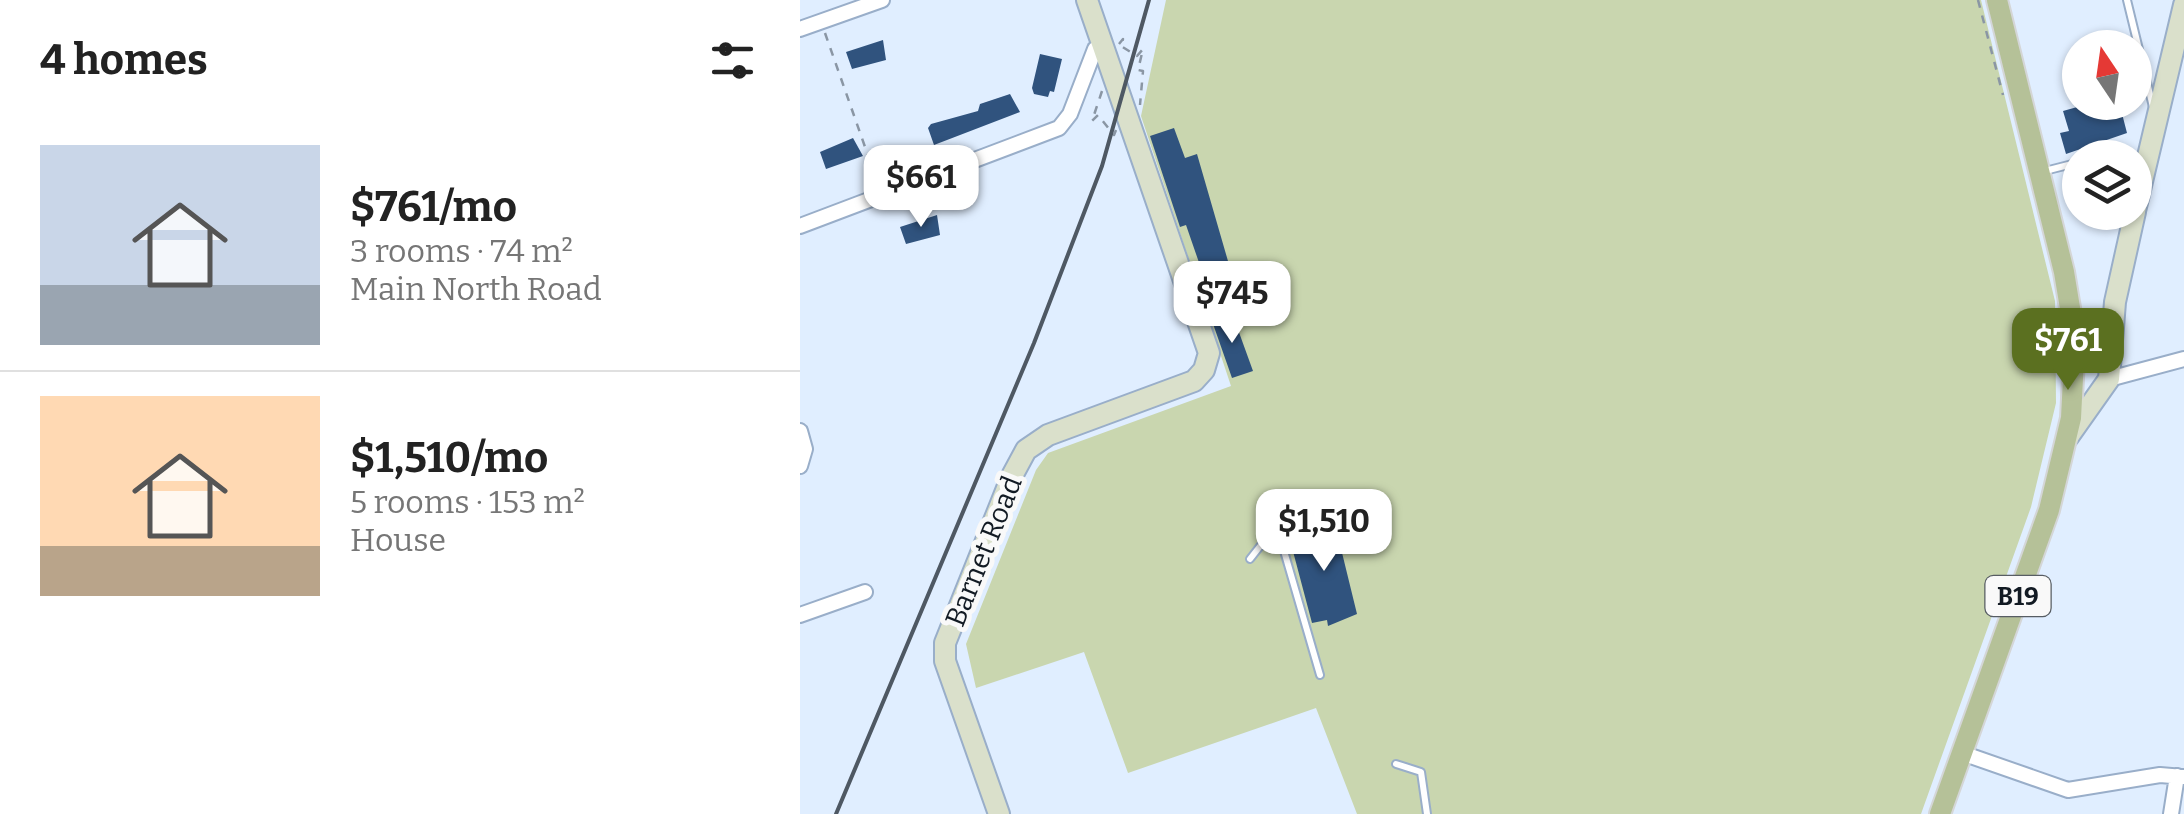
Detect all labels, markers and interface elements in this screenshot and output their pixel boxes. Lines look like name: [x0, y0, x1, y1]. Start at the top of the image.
north arrow: [2062, 30, 2152, 120]
map controls: [2062, 30, 2152, 230]
icon: filters: [705, 33, 760, 88]
text: 4 homes: [40, 35, 208, 85]
button: layers: [2062, 140, 2152, 230]
pin: $661: [862, 145, 980, 230]
text: $661: [886, 158, 956, 196]
text: $761/mo: [350, 182, 517, 232]
icon: home: [120, 185, 240, 305]
text: 3 rooms · 74 m²: [350, 232, 573, 270]
pin: $745: [1173, 261, 1291, 346]
text: Main North Road: [350, 270, 602, 308]
text: $745: [1196, 274, 1268, 312]
pin: $761: [2009, 308, 2127, 393]
text: $761: [2034, 321, 2102, 359]
text: $1,510/mo: [350, 433, 548, 483]
icon: home: [120, 436, 240, 556]
street label: Barnet Road: [938, 471, 1029, 631]
text: 5 rooms · 153 m²: [350, 483, 585, 521]
pin: $1,510: [1243, 489, 1405, 574]
text: $1,510: [1278, 502, 1370, 540]
text: House: [350, 521, 446, 559]
road number: B19: [1986, 576, 2050, 616]

